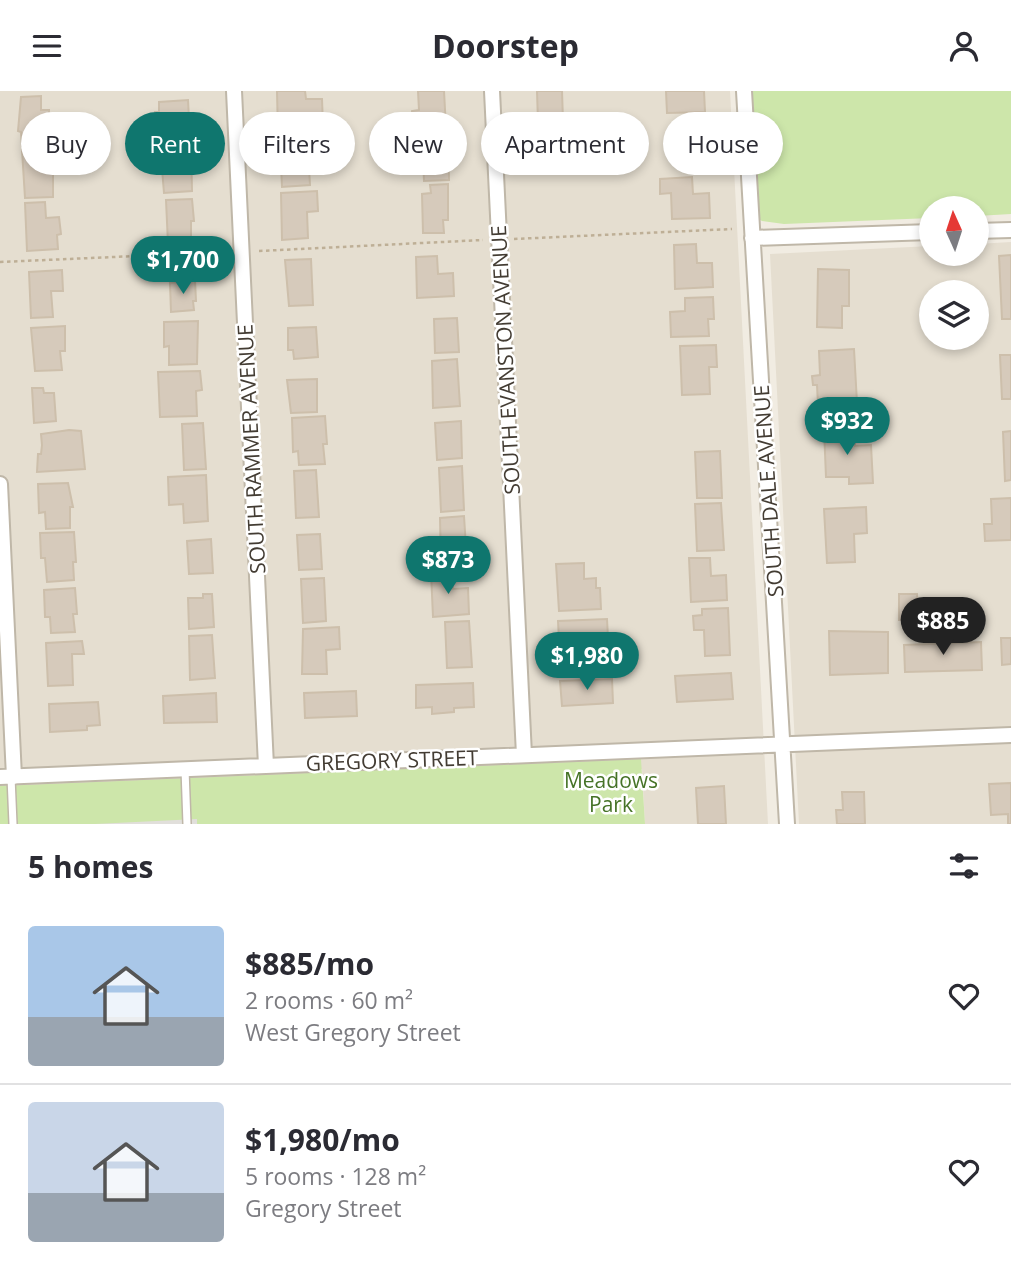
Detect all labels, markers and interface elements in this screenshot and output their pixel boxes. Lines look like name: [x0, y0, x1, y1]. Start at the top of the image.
text: Doorstep: [432, 24, 579, 67]
icon: menu: [28, 27, 66, 65]
icon: person: [945, 27, 983, 65]
chip: Buy: [21, 112, 111, 175]
chip: Rent: [125, 112, 225, 175]
chip: Filters: [239, 112, 355, 175]
chip: New: [369, 112, 467, 175]
chip: Apartment: [481, 112, 649, 175]
chip: House: [663, 112, 783, 175]
north arrow: [919, 196, 989, 266]
map controls: [919, 196, 989, 350]
street label: SOUTH EVANSTON AVENUE: [484, 225, 526, 495]
pin: $1,700: [126, 237, 240, 296]
text: $1,700: [147, 243, 219, 275]
button: layers: [919, 280, 989, 350]
street label: SOUTH RAMMER AVENUE: [230, 323, 272, 575]
street label: SOUTH DALE AVENUE: [747, 384, 789, 598]
pin: $932: [806, 397, 888, 457]
text: $932: [821, 404, 873, 436]
pin: $873: [407, 537, 489, 596]
text: $873: [422, 543, 474, 575]
pin: $885: [902, 597, 984, 657]
text: $885: [917, 604, 969, 636]
pin: $1,980: [530, 633, 644, 692]
text: $1,980: [551, 639, 623, 671]
street label: GREGORY STREET: [305, 743, 479, 777]
park label: Meadows Park: [564, 766, 658, 818]
text: 5 homes: [28, 846, 153, 887]
icon: filters: [945, 847, 983, 885]
text: $885/mo: [245, 943, 374, 984]
icon: home: [84, 954, 168, 1038]
icon: heart: [945, 977, 983, 1015]
text: 2 rooms · 60 m²: [245, 984, 413, 1016]
text: West Gregory Street: [245, 1016, 461, 1048]
text: $1,980/mo: [245, 1119, 400, 1160]
icon: home: [84, 1130, 168, 1214]
icon: heart: [945, 1153, 983, 1191]
text: 5 rooms · 128 m²: [245, 1160, 426, 1192]
text: Gregory Street: [245, 1192, 402, 1224]

